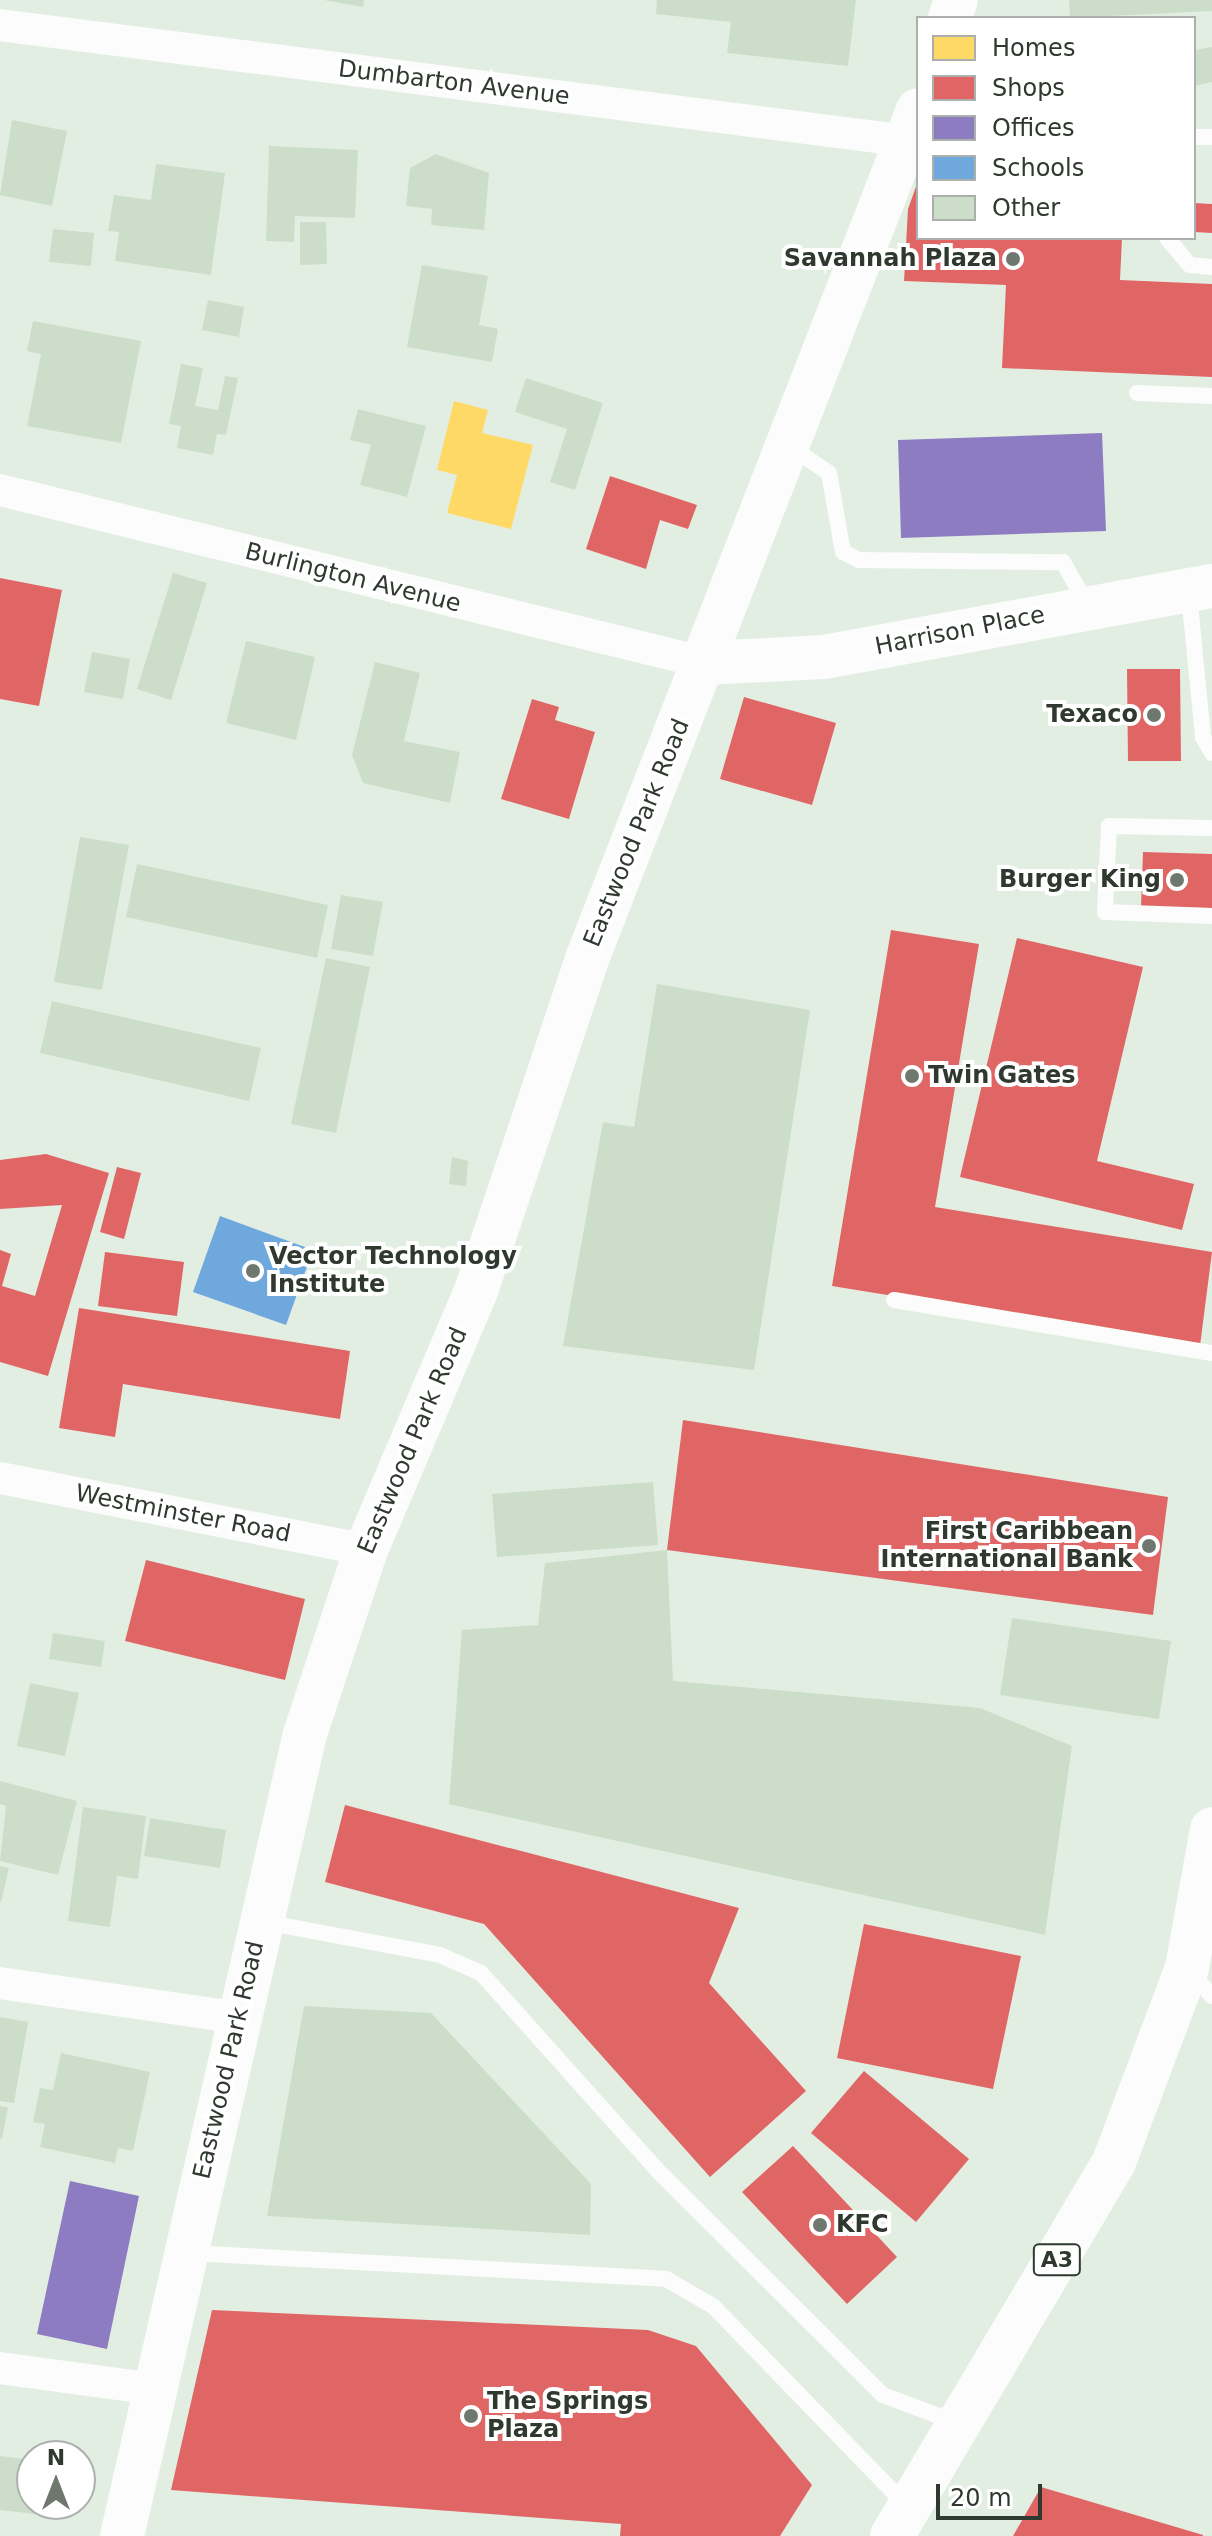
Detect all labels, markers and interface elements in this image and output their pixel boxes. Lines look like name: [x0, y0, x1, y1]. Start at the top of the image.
legend: [916, 16, 1196, 240]
text: Homes: [992, 34, 1075, 62]
street label: Dumbarton Avenue: [337, 55, 571, 111]
text: Shops: [992, 74, 1065, 102]
text: Offices: [992, 114, 1075, 142]
text: Schools: [992, 154, 1084, 182]
text: Other: [992, 194, 1060, 222]
place label: Savannah Plaza: [784, 245, 997, 273]
marker: Savannah Plaza: [1004, 250, 1022, 268]
street label: Burlington Avenue: [242, 537, 464, 619]
street label: Harrison Place: [873, 600, 1047, 662]
place label: Texaco: [1046, 701, 1138, 729]
marker: Texaco: [1145, 706, 1163, 724]
street label: Eastwood Park Road: [578, 715, 696, 951]
place label: Burger King: [999, 866, 1161, 894]
marker: Burger King: [1168, 871, 1186, 889]
place label: Twin Gates: [928, 1062, 1076, 1090]
marker: Twin Gates: [903, 1067, 921, 1085]
place label: Vector Technology Institute: [269, 1243, 517, 1299]
marker: Vector Technology Institute: [244, 1262, 262, 1280]
street label: Eastwood Park Road: [352, 1323, 474, 1559]
street label: Westminster Road: [73, 1479, 293, 1549]
place label: First Caribbean International Bank: [881, 1518, 1133, 1574]
marker: First Caribbean International Bank: [1140, 1537, 1158, 1555]
street label: Eastwood Park Road: [188, 1938, 270, 2182]
place label: KFC: [836, 2211, 889, 2239]
marker: KFC: [811, 2216, 829, 2234]
road number: A3: [1031, 2242, 1083, 2278]
place label: The Springs Plaza: [487, 2388, 648, 2444]
marker: The Springs Plaza: [462, 2407, 480, 2425]
north arrow: [16, 2440, 96, 2520]
text: N: [47, 2445, 65, 2470]
scale bar: [940, 2468, 1046, 2518]
text: 20 m: [950, 2484, 1012, 2512]

